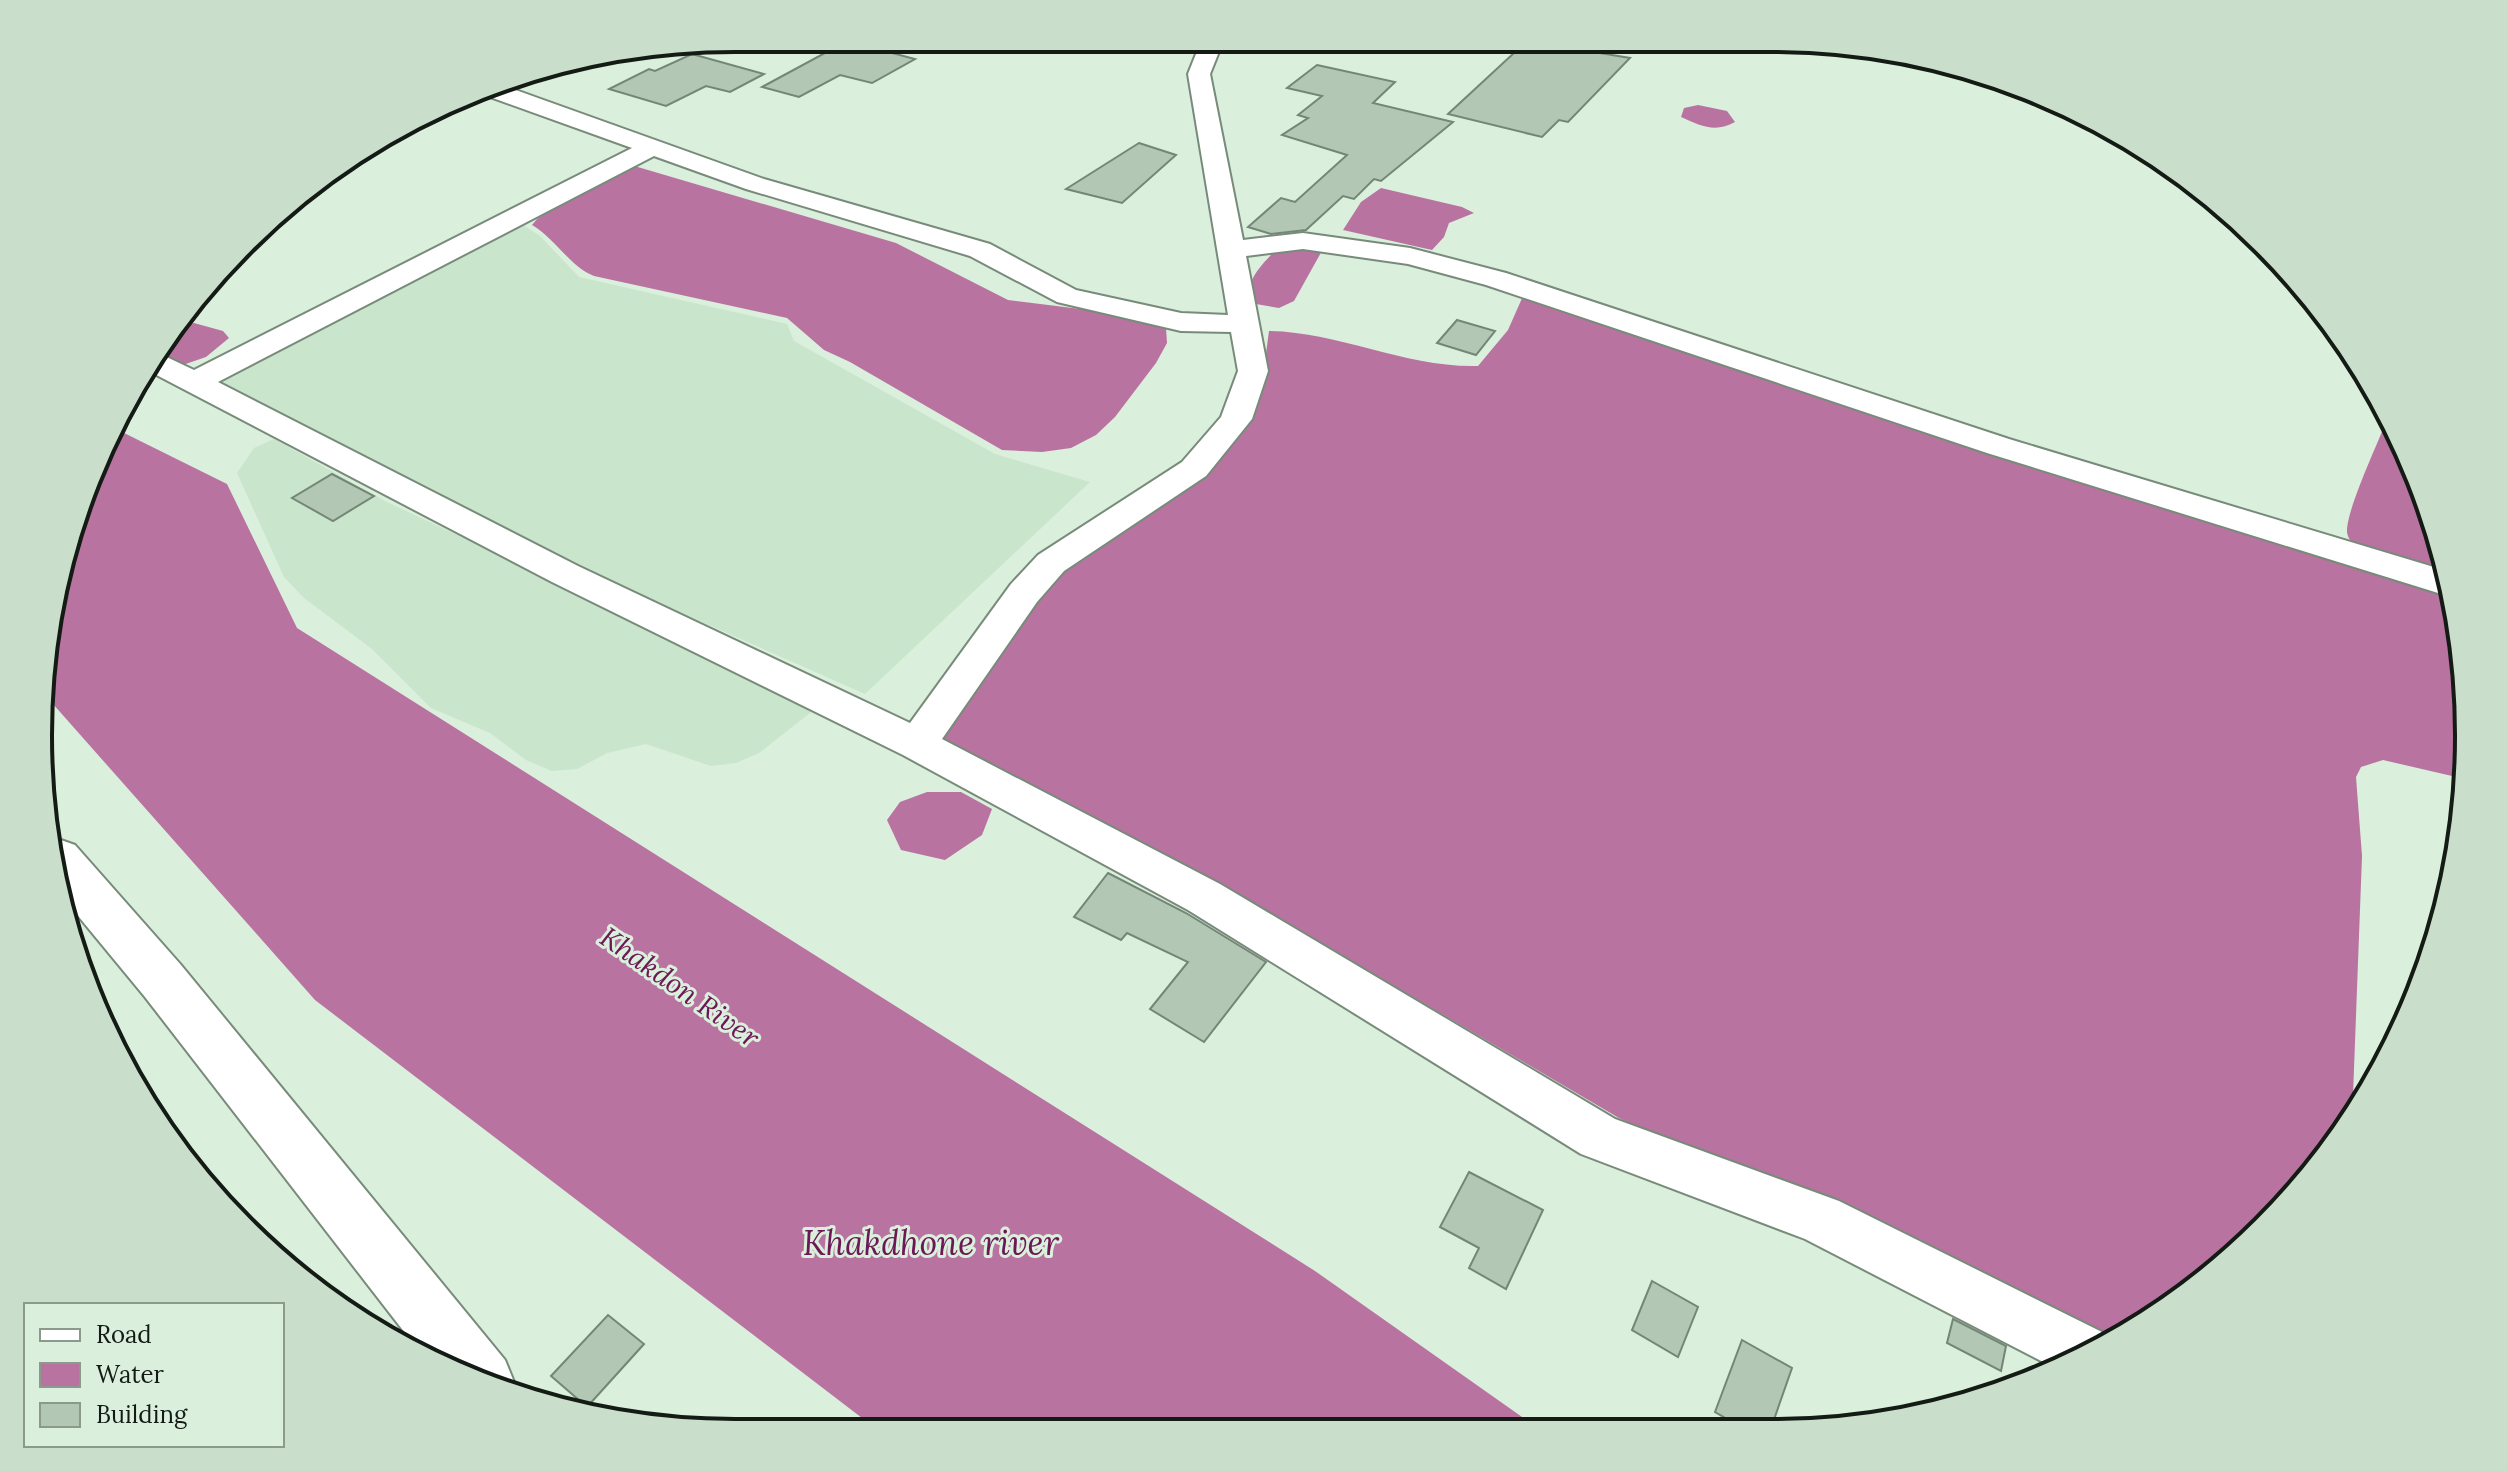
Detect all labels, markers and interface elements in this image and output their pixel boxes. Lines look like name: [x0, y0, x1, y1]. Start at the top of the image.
water label: Khakdon River: [593, 919, 767, 1055]
water label: Khakdhone river: [803, 1221, 1060, 1264]
legend: [24, 1303, 284, 1447]
text: Road: [96, 1319, 152, 1350]
text: Water: [96, 1359, 164, 1390]
text: Building: [96, 1399, 188, 1430]

